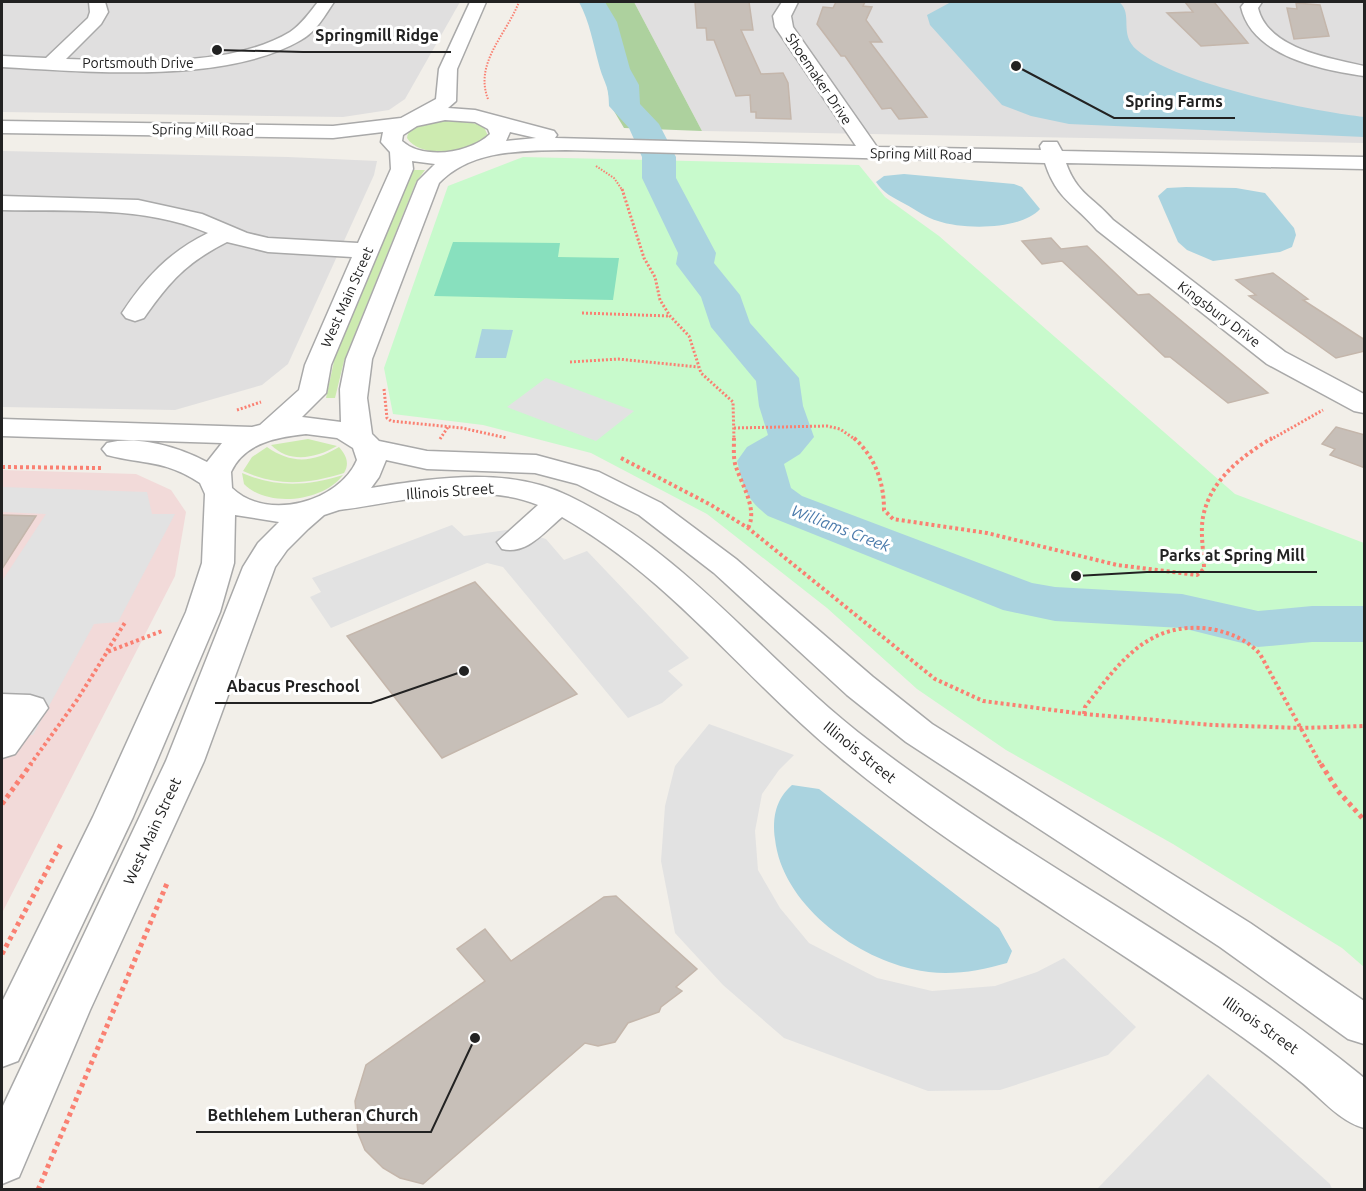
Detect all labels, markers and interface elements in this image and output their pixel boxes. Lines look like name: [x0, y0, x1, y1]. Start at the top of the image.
callout: Springmill Ridge: [303, 18, 451, 52]
text: Springmill Ridge: [315, 26, 439, 44]
street label: Shoemaker Drive: [783, 30, 855, 128]
street label: Portsmouth Drive: [82, 55, 194, 71]
callout: Spring Farms: [1114, 84, 1235, 118]
text: Spring Farms: [1125, 92, 1223, 110]
street label: Spring Mill Road: [152, 121, 254, 139]
street label: Spring Mill Road: [870, 145, 972, 163]
street label: West Main Street: [318, 244, 377, 350]
street label: Kingsbury Drive: [1175, 278, 1263, 350]
street label: Illinois Street: [405, 479, 495, 503]
water label: Williams Creek: [789, 501, 893, 555]
callout: Parks at Spring Mill: [1147, 538, 1317, 572]
text: Parks at Spring Mill: [1159, 546, 1305, 564]
callout: Abacus Preschool: [215, 669, 371, 703]
text: Abacus Preschool: [227, 677, 360, 695]
street label: Illinois Street: [820, 718, 900, 786]
street label: West Main Street: [120, 775, 184, 887]
street label: Illinois Street: [1220, 993, 1302, 1057]
callout: Bethlehem Lutheran Church: [196, 1098, 431, 1132]
text: Bethlehem Lutheran Church: [208, 1106, 418, 1124]

